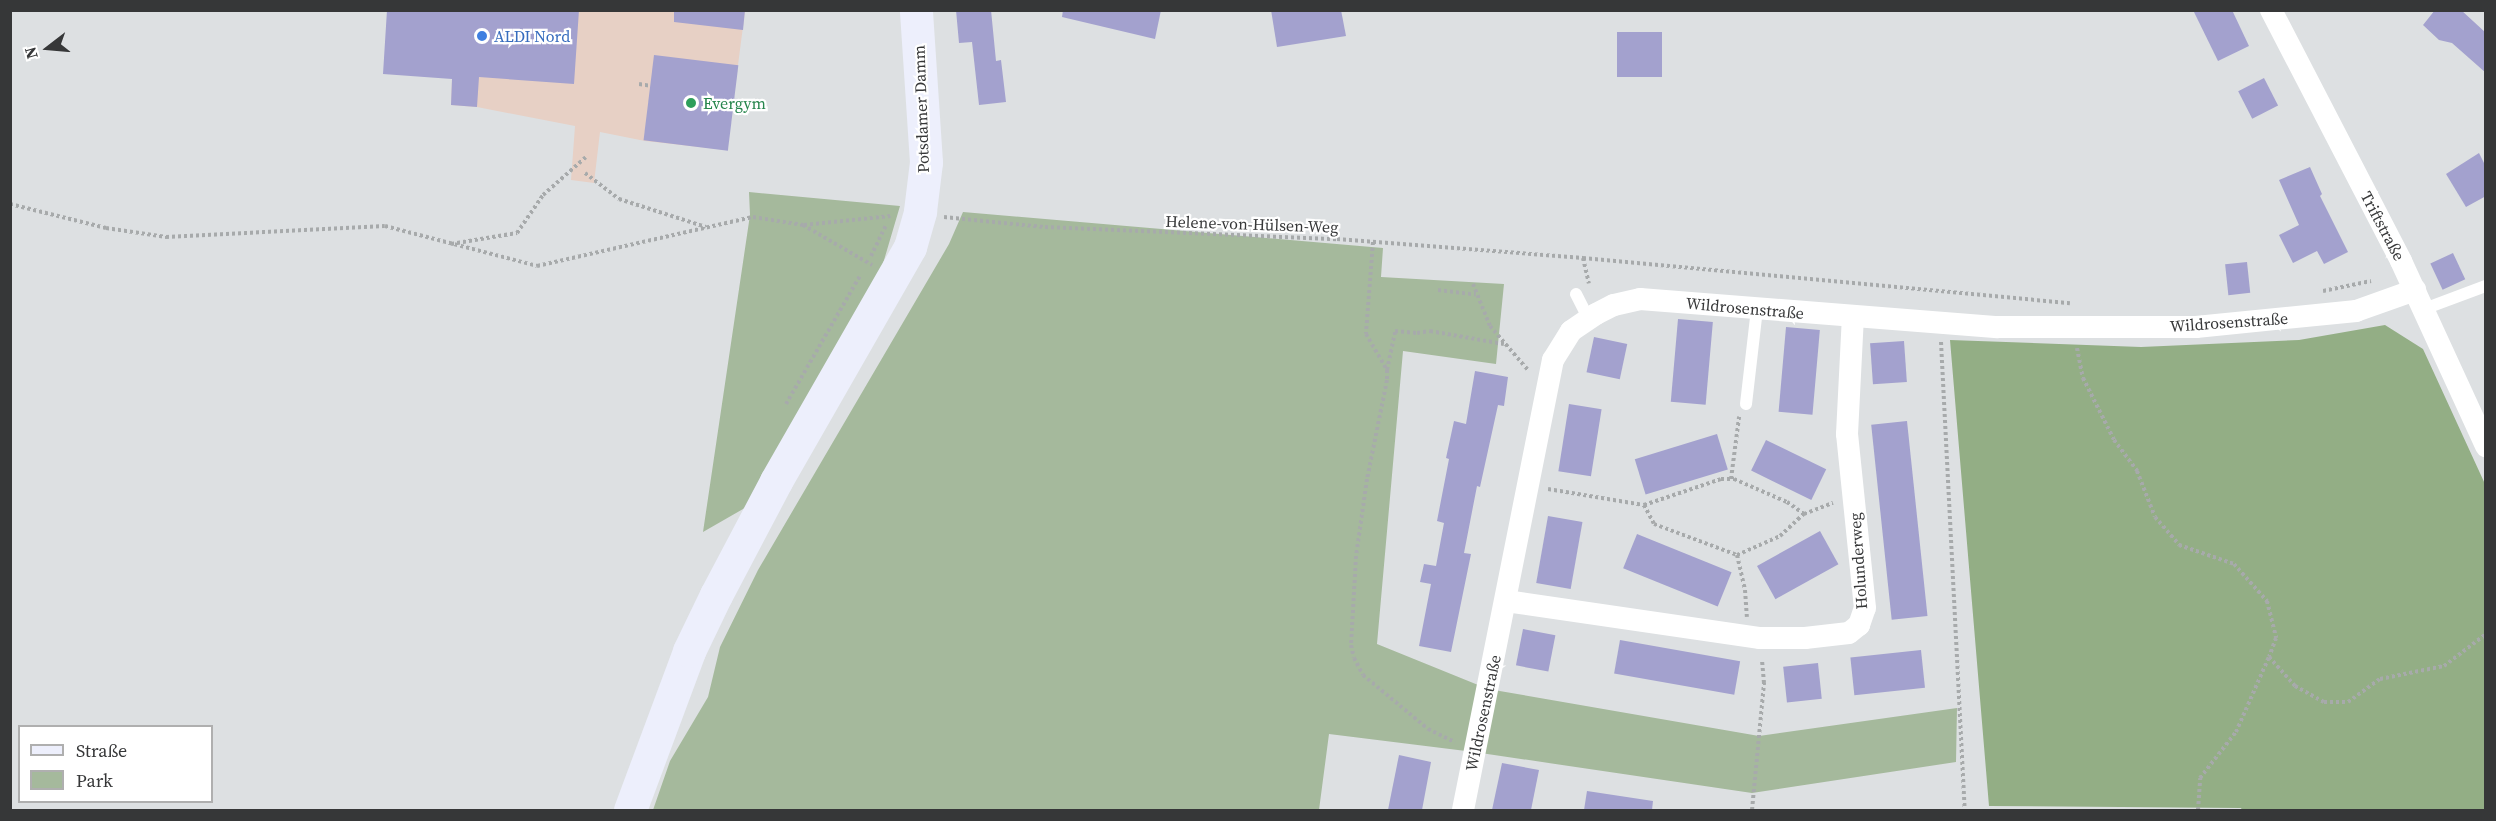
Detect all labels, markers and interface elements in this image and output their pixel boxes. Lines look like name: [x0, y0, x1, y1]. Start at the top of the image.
north arrow: [18, 18, 78, 78]
place label: ALDI Nord: [494, 26, 570, 46]
marker: ALDI Nord: [475, 29, 489, 43]
text: N: [19, 44, 43, 62]
street label: Potsdamer Damm: [909, 45, 933, 173]
place label: Evergym: [703, 93, 766, 113]
marker: Evergym: [684, 96, 698, 110]
street label: Triftstraße: [2357, 188, 2409, 264]
street label: Helene-von-Hülsen-Weg: [1165, 211, 1339, 237]
street label: Wildrosenstraße: [1685, 293, 1805, 323]
street label: Wildrosenstraße: [2169, 308, 2289, 336]
street label: Holunderweg: [1845, 512, 1871, 610]
street label: Wildrosenstraße: [1461, 653, 1505, 773]
legend: [18, 725, 213, 803]
text: Straße: [76, 738, 127, 763]
text: Park: [76, 768, 113, 793]

